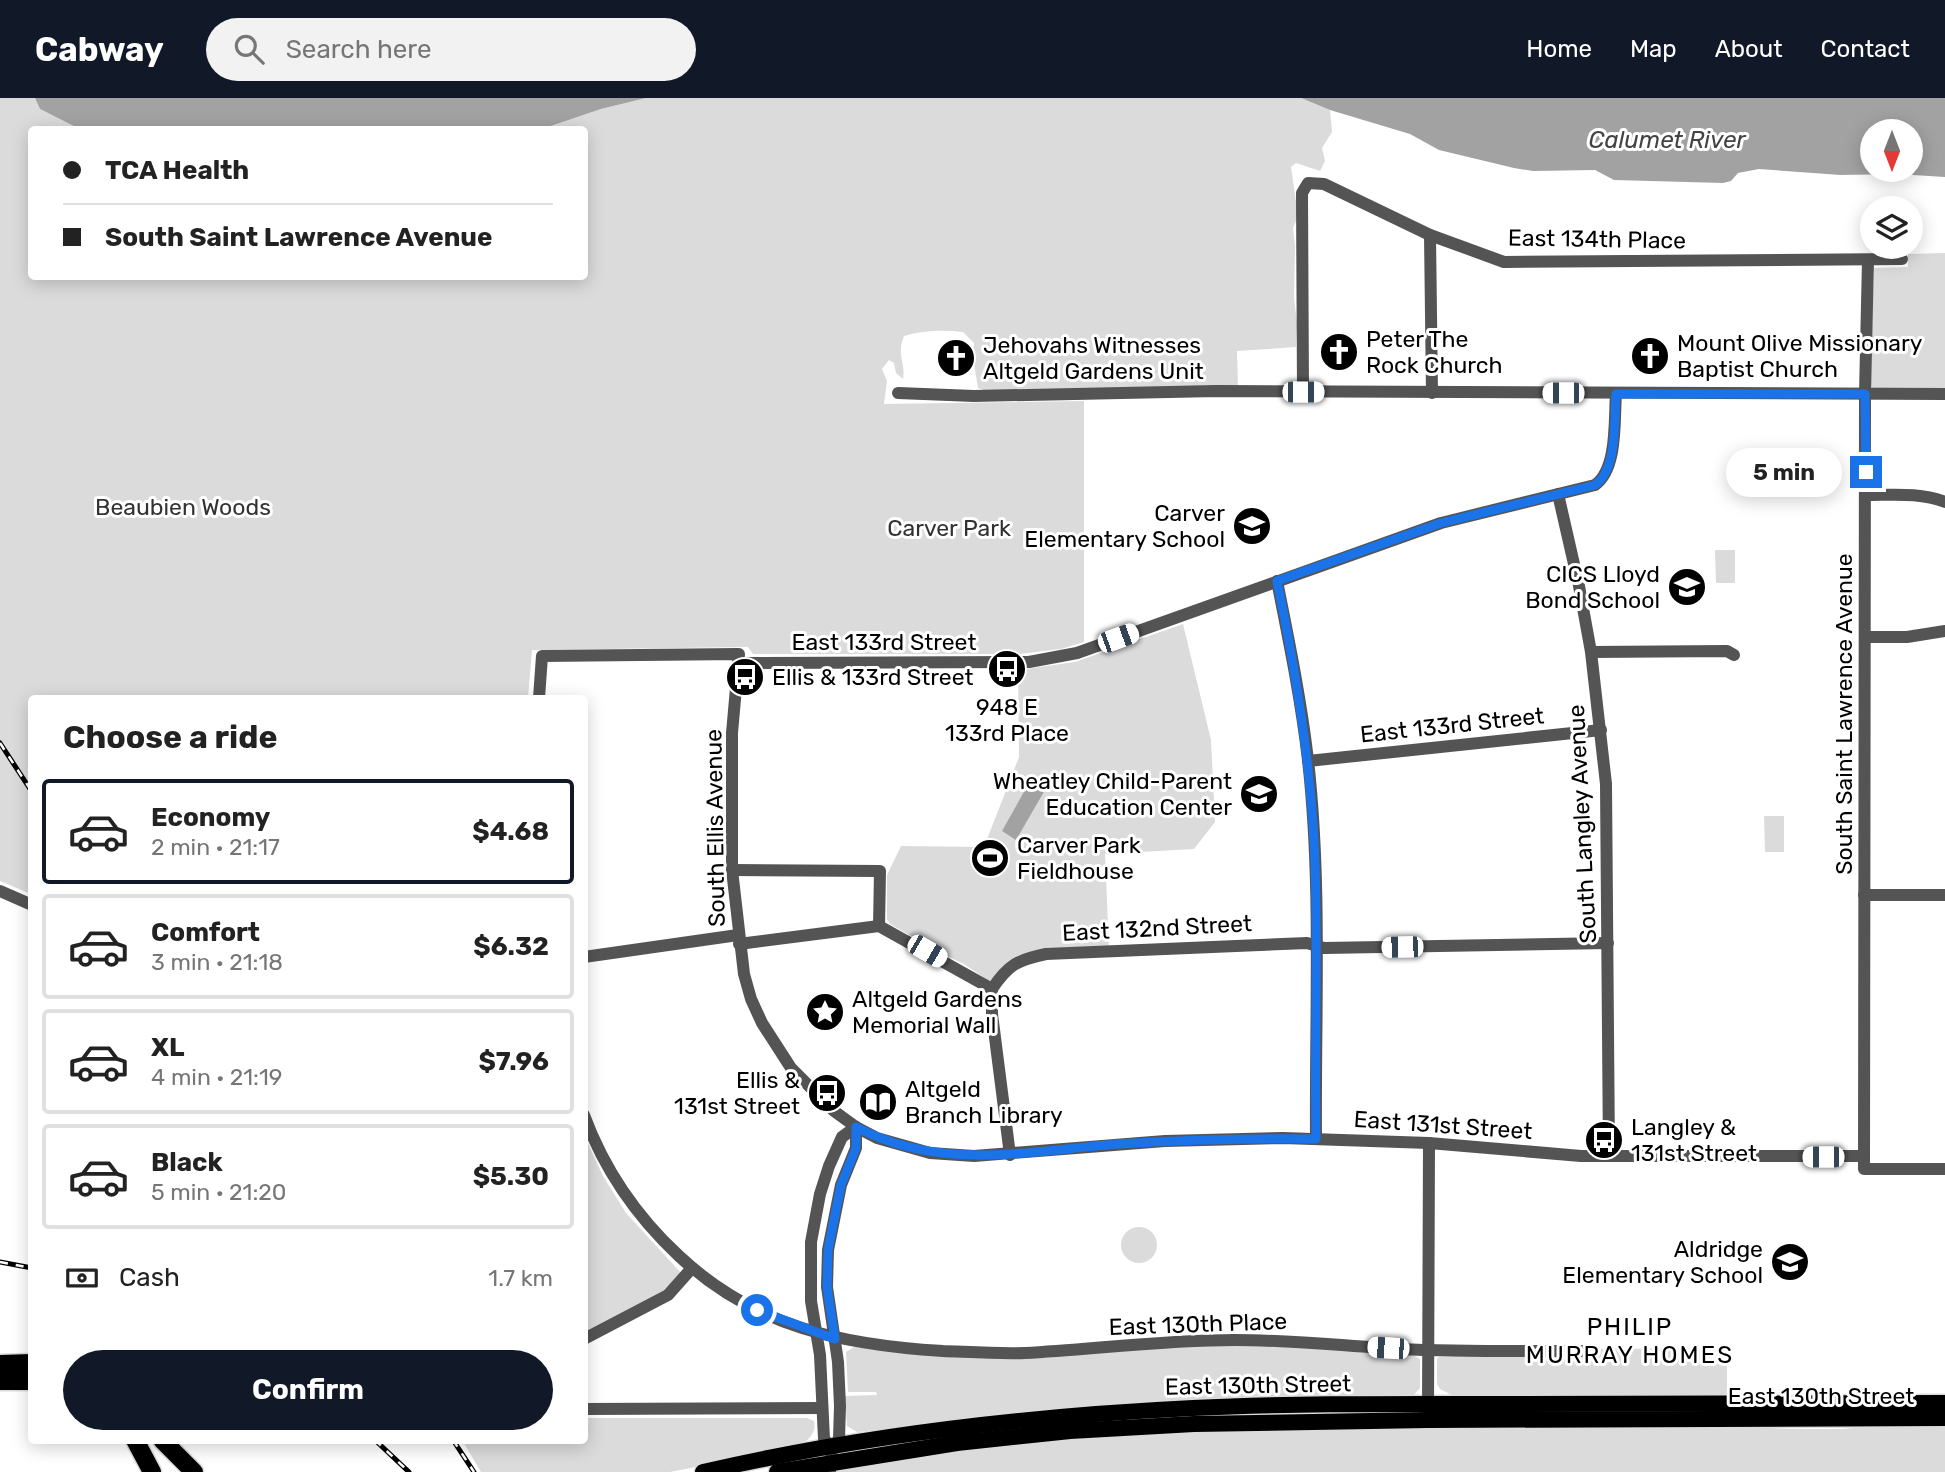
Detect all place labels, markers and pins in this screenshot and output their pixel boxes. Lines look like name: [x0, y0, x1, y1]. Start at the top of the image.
place label: Peter The Rock Church: [1366, 325, 1503, 379]
place label: Mount Olive Missionary Baptist Church: [1677, 329, 1923, 383]
place label: Jehovahs Witnesses Altgeld Gardens Unit: [983, 331, 1204, 385]
church icon: Peter The Rock Church: [1318, 331, 1360, 373]
church icon: Mount Olive Missionary Baptist Church: [1629, 335, 1671, 377]
church icon: Jehovahs Witnesses Altgeld Gardens Unit: [935, 337, 977, 379]
place label: Carver Elementary School: [1024, 499, 1225, 553]
school or university icon: Carver Elementary School: [1231, 505, 1273, 547]
place label: CICS Lloyd Bond School: [1525, 560, 1660, 614]
school or university icon: CICS Lloyd Bond School: [1666, 566, 1708, 608]
bus stop icon: 948 E 133rd Place: [986, 648, 1028, 690]
bus stop icon: Ellis & 133rd Street: [724, 656, 766, 698]
place label: Ellis & 133rd Street: [772, 663, 973, 691]
place label: 948 E 133rd Place: [945, 693, 1069, 747]
place label: Wheatley Child-Parent Education Center: [993, 767, 1232, 821]
school or university icon: Wheatley Child-Parent Education Center: [1238, 773, 1280, 815]
place label: Carver Park Fieldhouse: [1017, 831, 1141, 885]
sports icon: Carver Park Fieldhouse: [969, 837, 1011, 879]
place label: Altgeld Gardens Memorial Wall: [852, 985, 1023, 1039]
place icon: Altgeld Gardens Memorial Wall: [804, 991, 846, 1033]
place label: Ellis & 131st Street: [674, 1066, 800, 1120]
bus stop icon: Ellis & 131st Street: [806, 1072, 848, 1114]
place label: Altgeld Branch Library: [905, 1075, 1063, 1129]
library icon: Altgeld Branch Library: [857, 1081, 899, 1123]
place label: Langley & 131st Street: [1631, 1113, 1757, 1167]
bus stop icon: Langley & 131st Street: [1583, 1119, 1625, 1161]
place label: Aldridge Elementary School: [1562, 1235, 1763, 1289]
school or university icon: Aldridge Elementary School: [1769, 1241, 1811, 1283]

